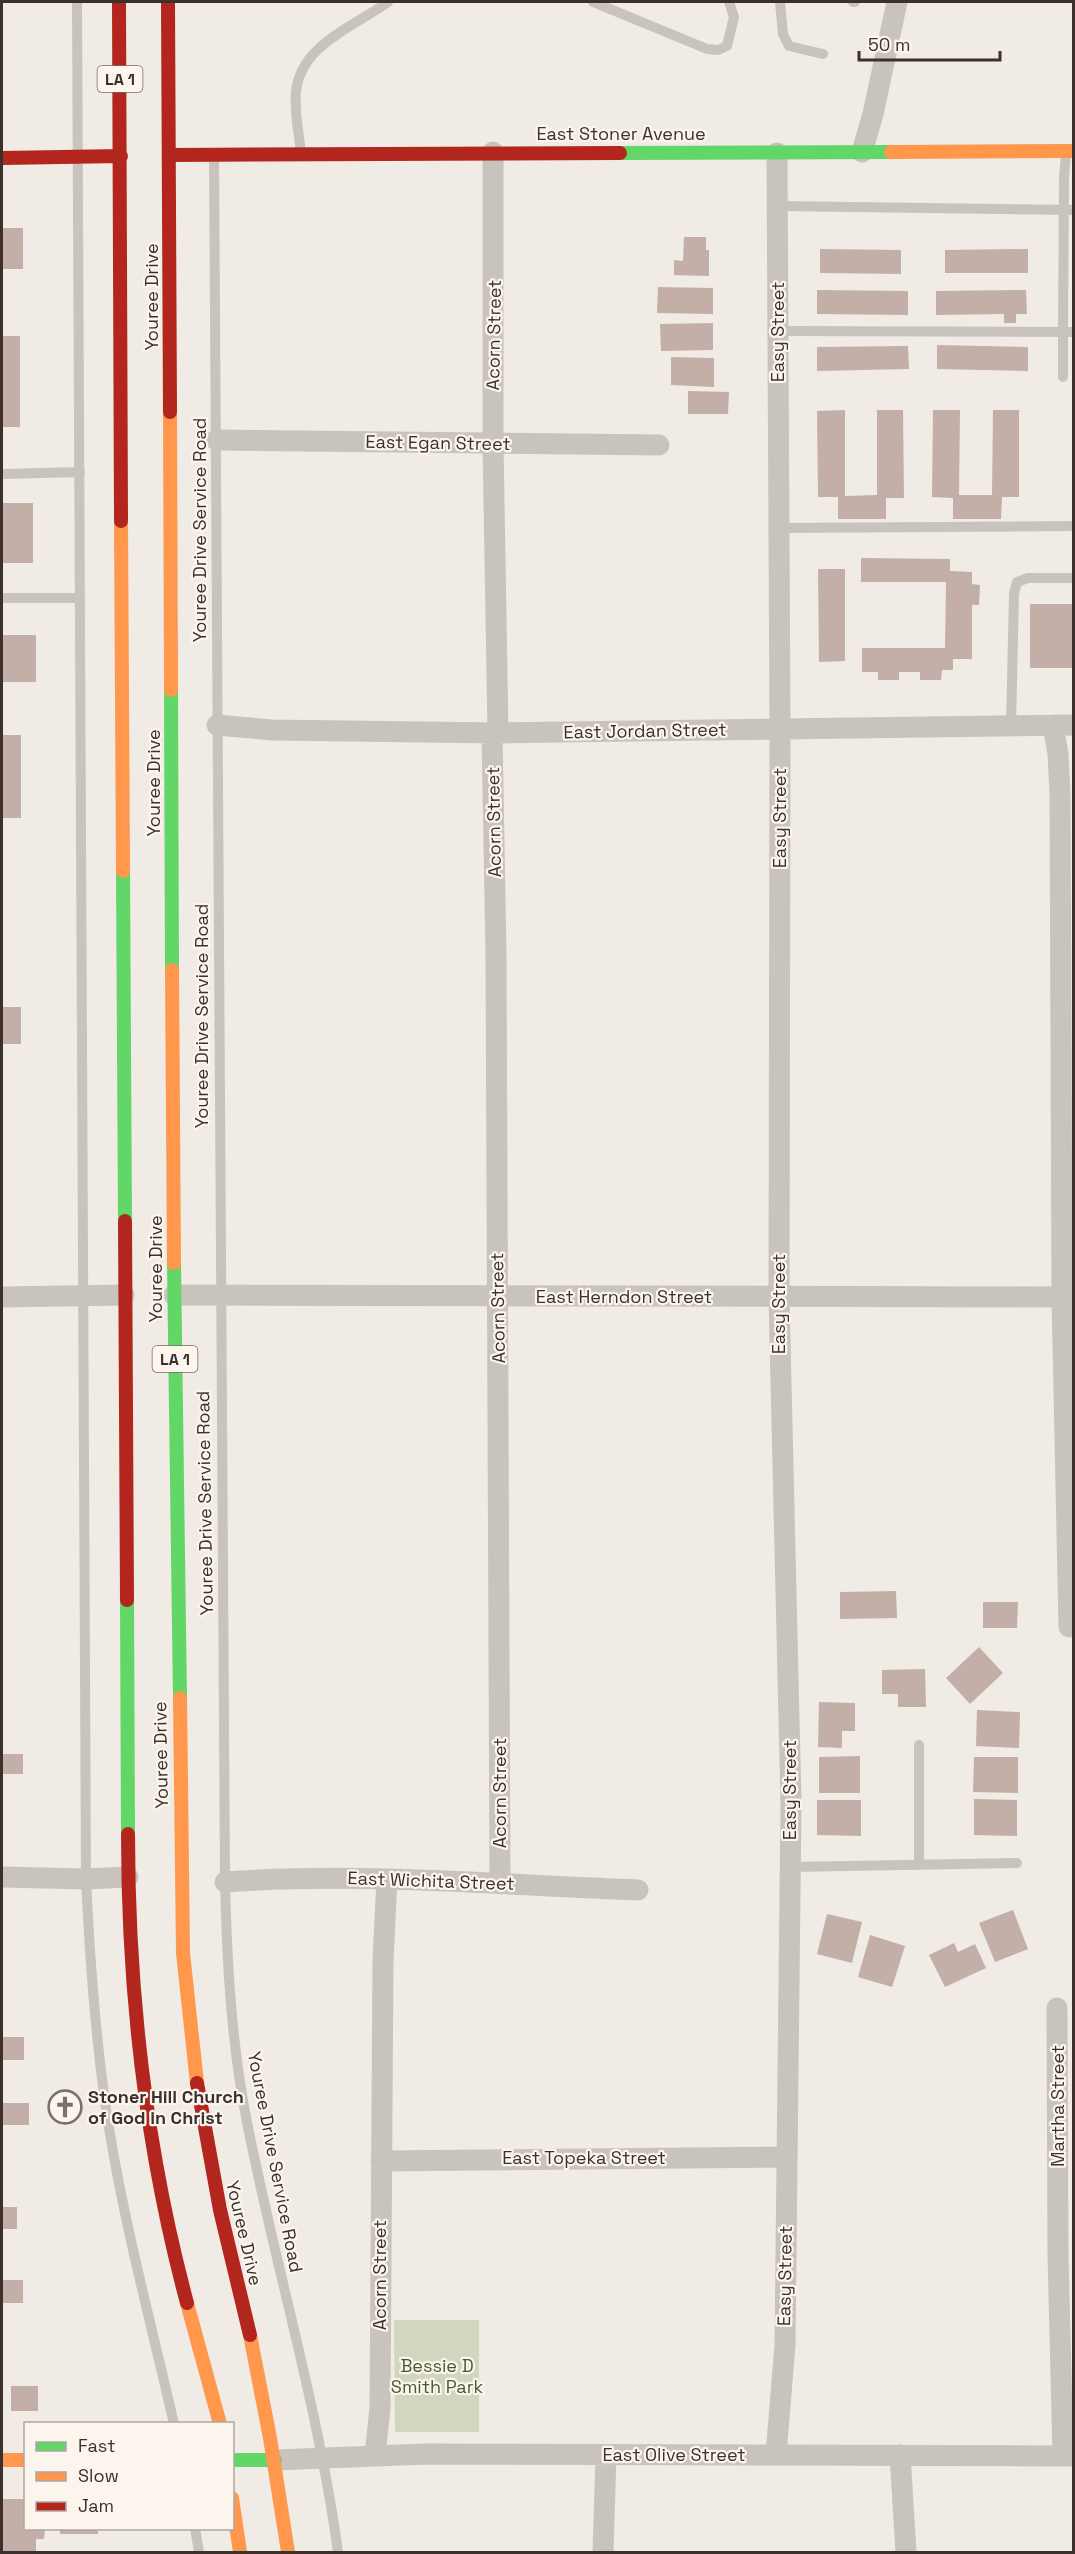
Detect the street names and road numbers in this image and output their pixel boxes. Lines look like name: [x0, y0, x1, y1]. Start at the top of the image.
road number: LA 1: [98, 66, 142, 92]
street label: East Stoner Avenue: [536, 122, 706, 145]
street label: Youree Drive: [140, 243, 163, 351]
street label: Acorn Street: [481, 279, 506, 391]
street label: Easy Street: [766, 282, 789, 382]
street label: Youree Drive Service Road: [188, 418, 211, 642]
street label: East Egan Street: [365, 430, 511, 455]
street label: East Jordan Street: [563, 718, 727, 743]
street label: Youree Drive: [142, 729, 165, 837]
street label: Acorn Street: [481, 766, 506, 878]
street label: Easy Street: [768, 768, 791, 868]
street label: Youree Drive Service Road: [190, 904, 213, 1128]
street label: Youree Drive: [144, 1215, 167, 1323]
street label: Acorn Street: [485, 1252, 510, 1364]
street label: Easy Street: [767, 1254, 790, 1354]
street label: East Herndon Street: [536, 1285, 712, 1308]
road number: LA 1: [152, 1346, 198, 1372]
street label: Youree Drive Service Road: [191, 1391, 218, 1615]
street label: Youree Drive: [148, 1701, 173, 1809]
street label: Acorn Street: [488, 1738, 511, 1848]
street label: Easy Street: [778, 1740, 801, 1840]
street label: East Wichita Street: [347, 1866, 515, 1895]
street label: Martha Street: [1046, 2045, 1069, 2167]
street label: Youree Drive Service Road: [243, 2050, 307, 2274]
street label: East Topeka Street: [502, 2146, 666, 2169]
street label: Youree Drive: [221, 2178, 267, 2288]
street label: Acorn Street: [368, 2220, 391, 2330]
street label: Easy Street: [772, 2226, 797, 2326]
street label: East Olive Street: [602, 2443, 746, 2466]

